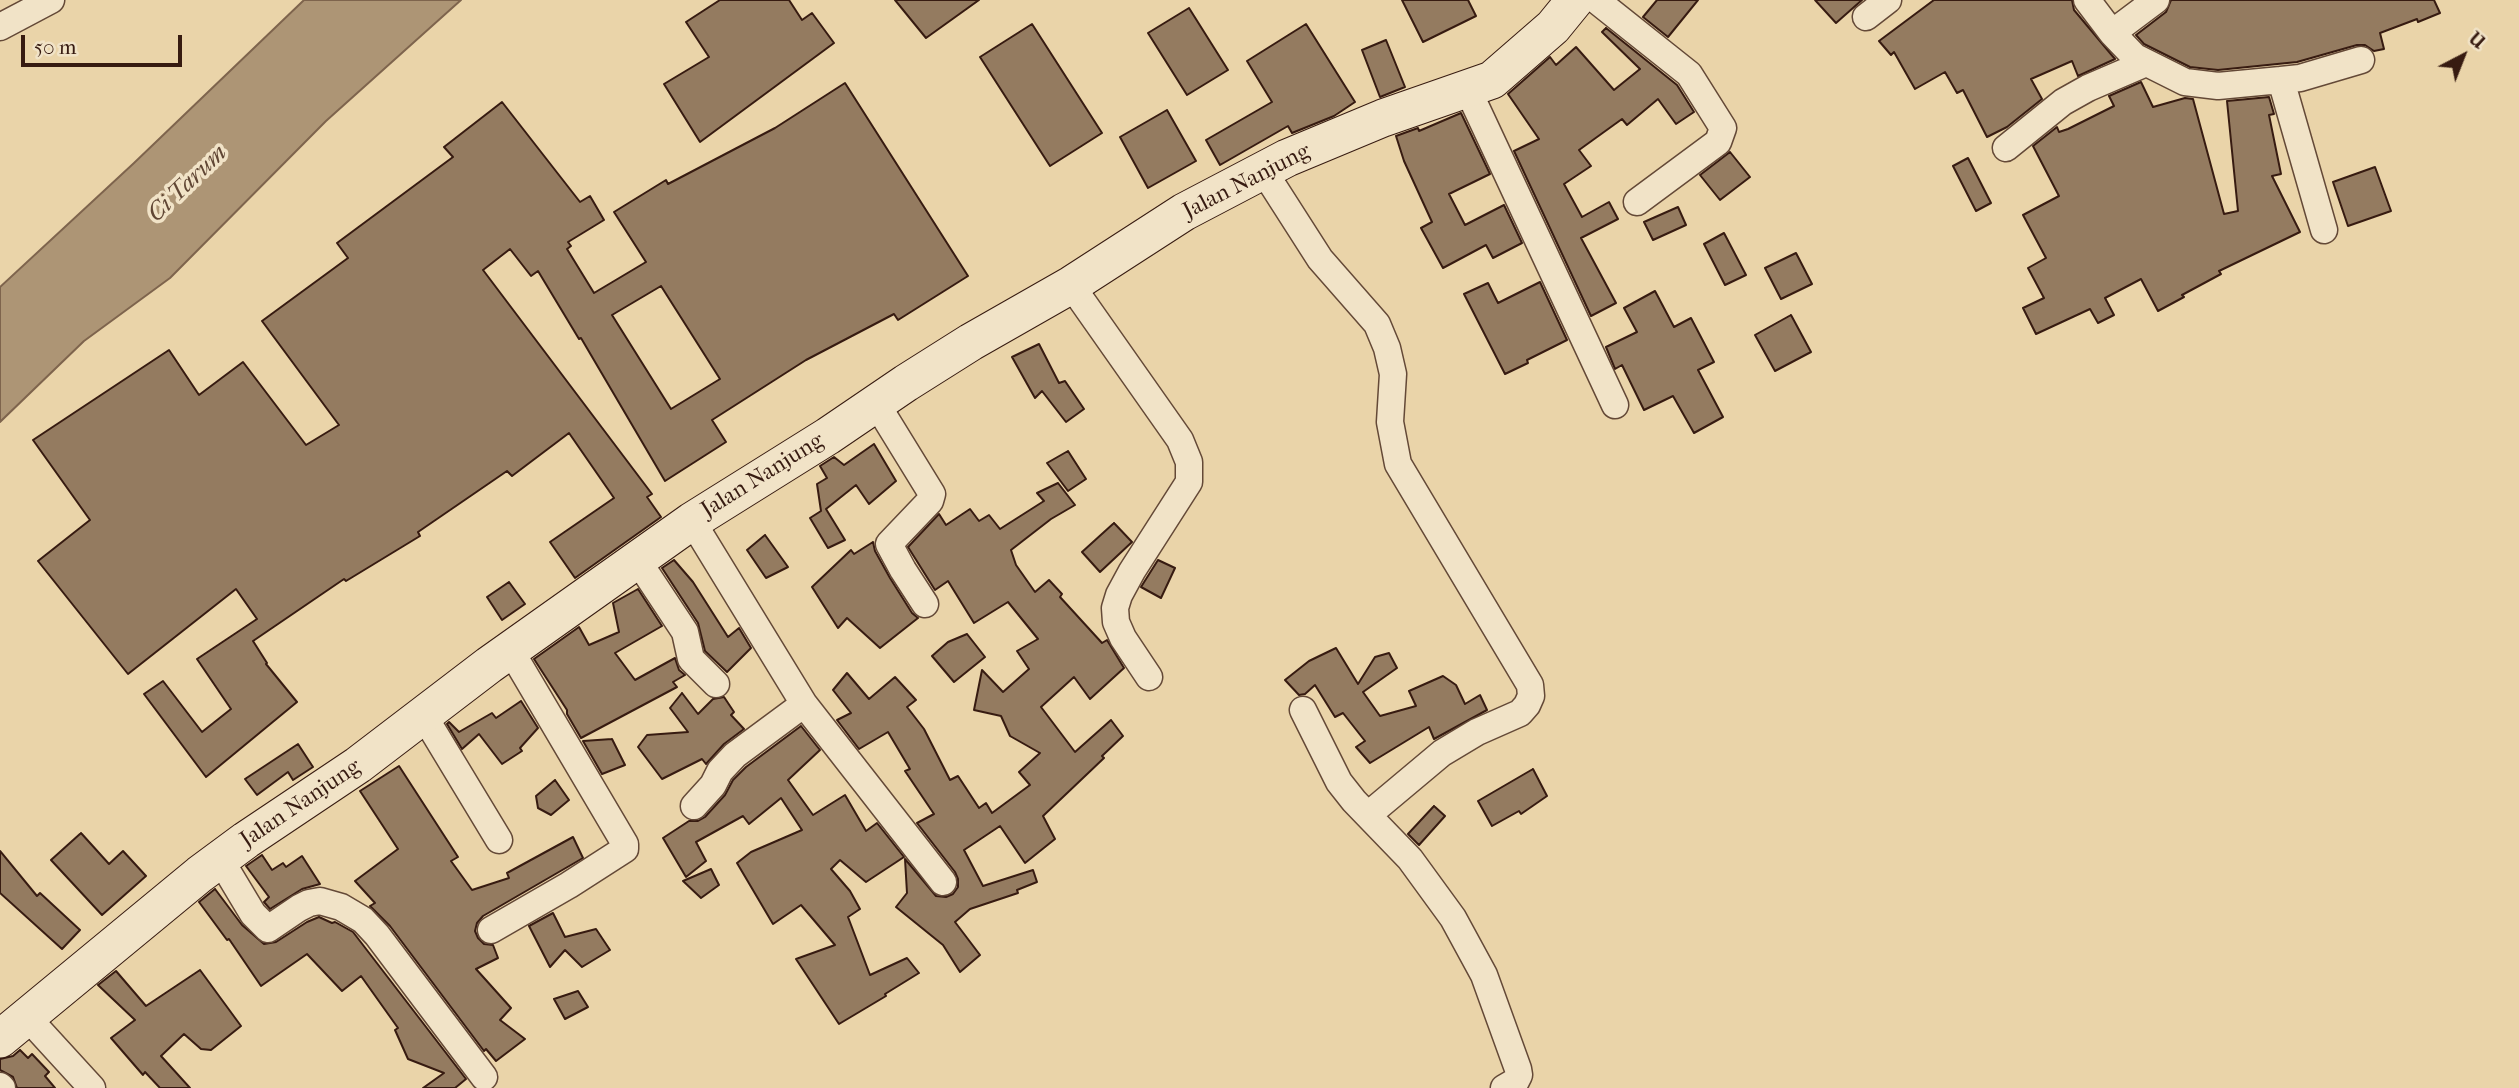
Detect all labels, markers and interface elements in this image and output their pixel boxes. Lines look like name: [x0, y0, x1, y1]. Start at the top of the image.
scale bar: [24, 21, 186, 65]
north arrow: [2428, 21, 2498, 91]
text: U: [2464, 27, 2490, 54]
text: 50 m: [34, 35, 77, 59]
street label: Jalan Nanjung: [1179, 138, 1315, 226]
water label: Ci Tarum: [142, 139, 234, 229]
street label: Jalan Nanjung: [697, 427, 829, 525]
street label: Jalan Nanjung: [235, 754, 367, 854]

